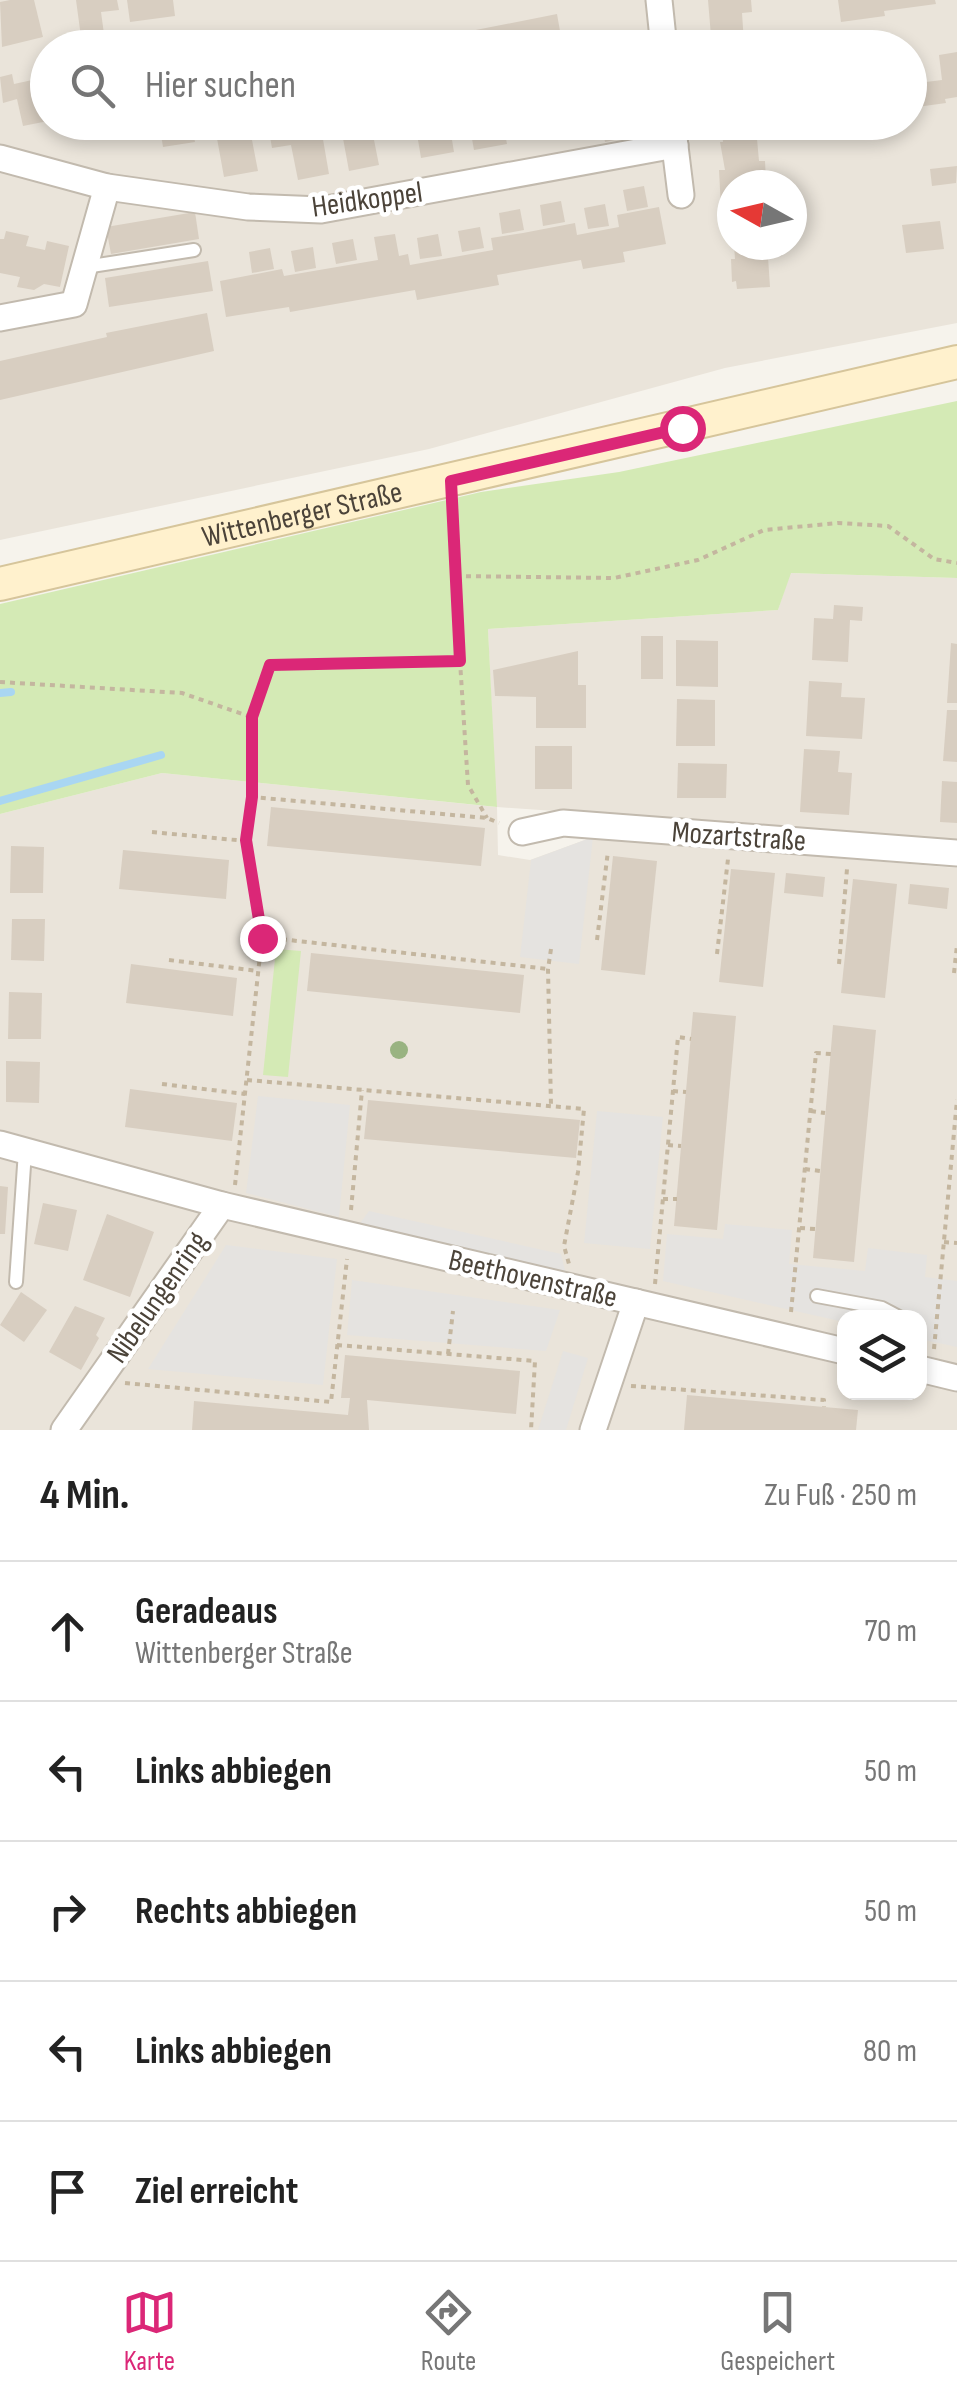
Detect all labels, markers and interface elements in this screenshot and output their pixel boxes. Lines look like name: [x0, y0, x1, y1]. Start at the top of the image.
search box: [30, 30, 927, 140]
icon: search: [65, 58, 120, 113]
text: Hier suchen: [145, 63, 296, 108]
north arrow: [717, 170, 807, 260]
street label: Heidkoppel: [310, 174, 425, 226]
route start: [660, 406, 706, 452]
street label: Wittenberger Straße: [199, 474, 406, 556]
street label: Mozartstraße: [671, 814, 807, 860]
route end: [240, 916, 286, 962]
street label: Nibelungenring: [99, 1225, 216, 1370]
street label: Beethovenstraße: [445, 1242, 621, 1316]
map controls: [837, 1310, 927, 1400]
button: layers: [837, 1310, 927, 1400]
text: 4 Min.: [40, 1470, 129, 1521]
text: Zu Fuß · 250 m: [764, 1476, 917, 1515]
text: Geradeaus: [135, 1589, 278, 1634]
icon: ahead: [40, 1604, 95, 1659]
text: 70 m: [864, 1612, 917, 1651]
text: Wittenberger Straße: [135, 1634, 353, 1673]
icon: left: [40, 1744, 95, 1799]
text: Links abbiegen: [135, 1749, 332, 1794]
text: 50 m: [864, 1752, 917, 1791]
icon: right: [40, 1884, 95, 1939]
text: Rechts abbiegen: [135, 1889, 357, 1934]
text: 50 m: [864, 1892, 917, 1931]
icon: left: [40, 2024, 95, 2079]
text: Links abbiegen: [135, 2029, 332, 2074]
text: 80 m: [863, 2032, 917, 2071]
icon: arrive: [40, 2164, 95, 2219]
text: Ziel erreicht: [135, 2169, 298, 2214]
tab: Karte: [122, 2285, 177, 2378]
tab: Route: [421, 2285, 476, 2378]
tab: Gespeichert: [720, 2285, 835, 2378]

